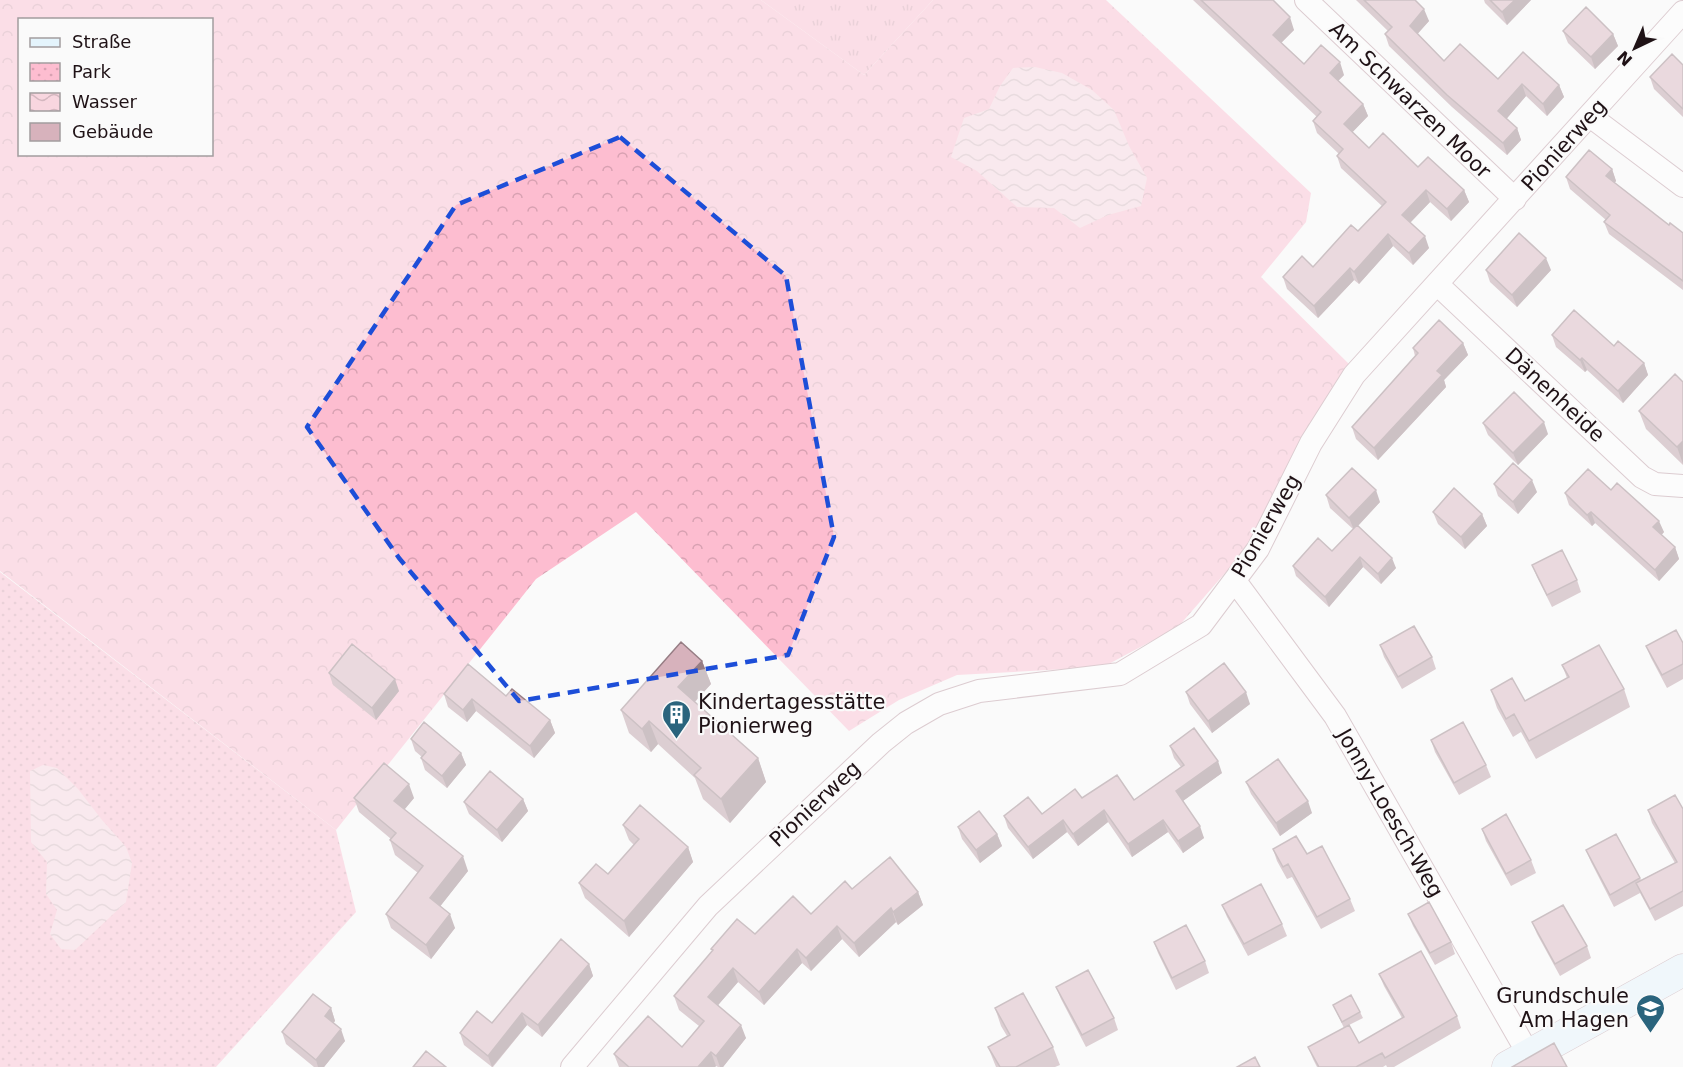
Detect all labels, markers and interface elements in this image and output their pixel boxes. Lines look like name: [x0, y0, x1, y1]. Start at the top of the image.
street label: Am Schwarzen Moor: [1324, 17, 1496, 183]
legend: [18, 18, 213, 156]
north arrow: [1605, 18, 1665, 78]
text: Straße: [72, 31, 131, 52]
text: N: [1614, 47, 1636, 70]
text: Park: [72, 61, 111, 82]
text: Wasser: [72, 91, 138, 112]
street label: Pionierweg: [1517, 94, 1611, 196]
text: Gebäude: [72, 121, 153, 142]
street label: Dänenheide: [1500, 343, 1610, 447]
street label: Pionierweg: [1227, 470, 1305, 582]
place label: Kindertagesstätte Pionierweg: [698, 690, 886, 738]
building icon: Kindertagesstätte Pionierweg: [661, 698, 693, 740]
street label: Jonny-Loesch-Weg: [1331, 723, 1448, 902]
street label: Pionierweg: [765, 756, 865, 852]
place label: Grundschule Am Hagen: [1496, 984, 1629, 1032]
school or university icon: Grundschule Am Hagen: [1634, 992, 1666, 1034]

